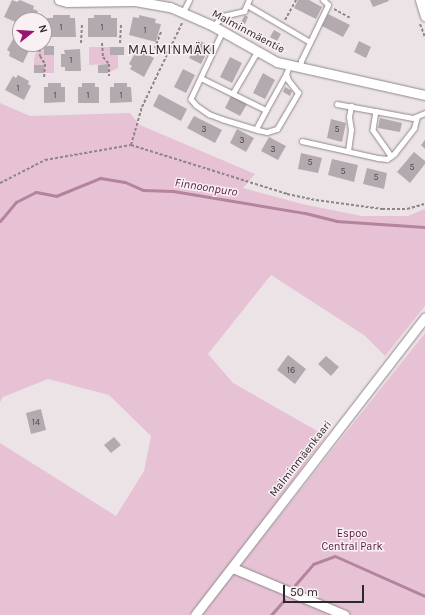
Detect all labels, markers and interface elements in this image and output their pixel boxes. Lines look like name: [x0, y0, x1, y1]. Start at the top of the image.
street label: Malminmäentie: [209, 7, 287, 57]
north arrow: [12, 12, 52, 52]
house number: 1: [60, 22, 62, 32]
house number: 1: [101, 22, 103, 32]
text: N: [36, 23, 50, 34]
house number: 1: [144, 25, 146, 35]
district label: MALMINMÄKI: [128, 42, 216, 58]
house number: 1: [70, 55, 72, 65]
house number: 1: [17, 83, 19, 93]
house number: 1: [54, 90, 56, 100]
house number: 1: [87, 90, 89, 100]
house number: 1: [120, 90, 122, 100]
house number: 3: [201, 124, 207, 134]
house number: 5: [334, 124, 340, 134]
house number: 3: [239, 135, 245, 145]
house number: 3: [270, 144, 276, 154]
house number: 5: [307, 157, 313, 167]
house number: 5: [409, 162, 415, 172]
house number: 5: [340, 166, 346, 176]
house number: 5: [373, 172, 379, 182]
water label: Finnoonpuro: [174, 176, 238, 200]
house number: 16: [287, 365, 295, 375]
house number: 14: [32, 417, 40, 427]
street label: Malminmäenkaari: [267, 418, 335, 500]
park label: Espoo Central Park: [321, 528, 383, 554]
scale bar: [285, 577, 366, 603]
text: 50 m: [290, 585, 318, 599]

